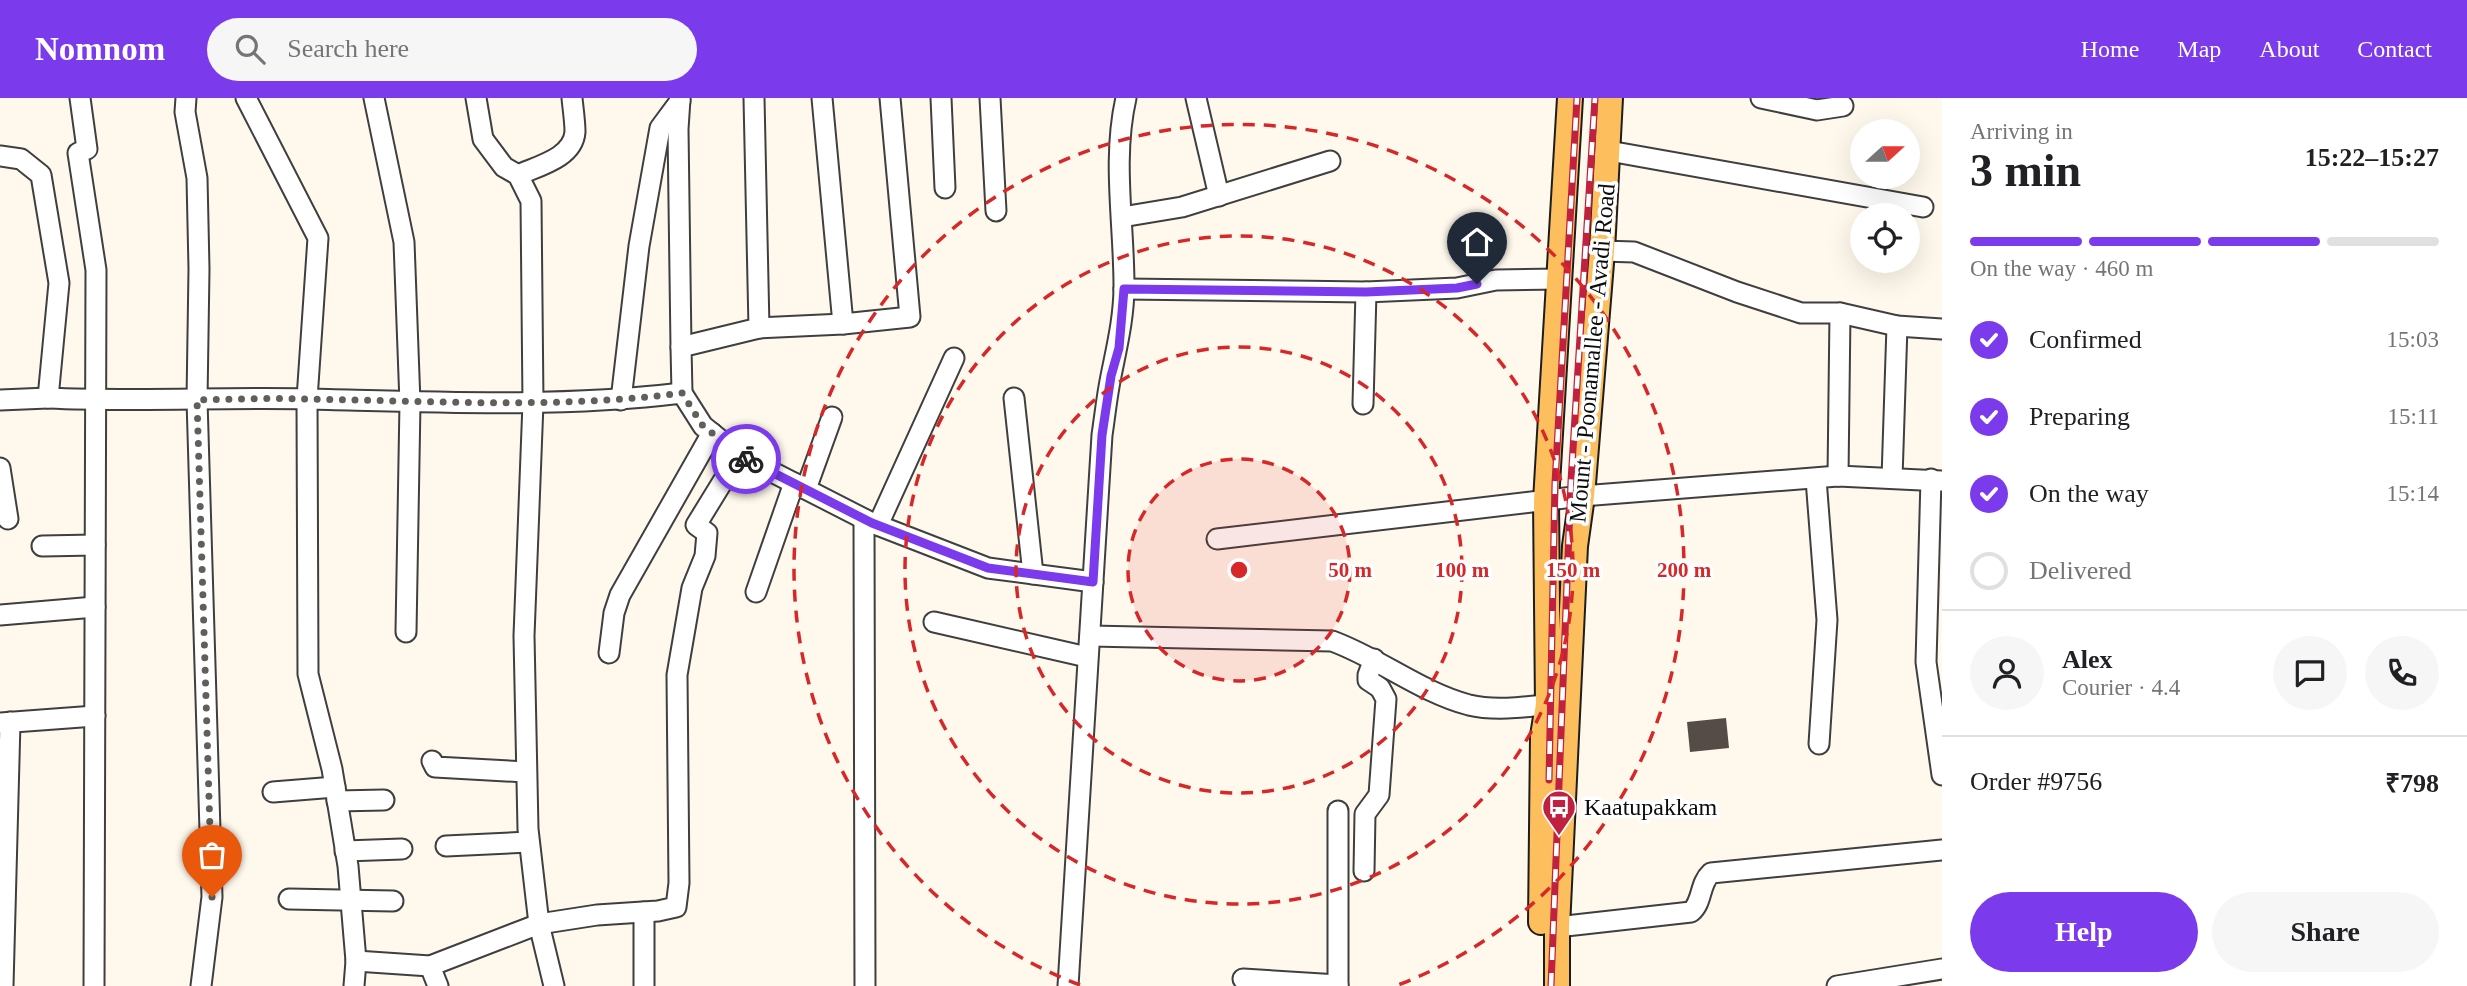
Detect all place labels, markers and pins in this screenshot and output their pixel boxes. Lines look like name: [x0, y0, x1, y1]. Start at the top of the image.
pin: [1447, 212, 1507, 284]
centre of rings: [1227, 558, 1251, 582]
bus stop icon: Kaatupakkam: [1540, 788, 1578, 837]
place label: Kaatupakkam: [1584, 794, 1718, 820]
pin: [182, 825, 242, 897]

